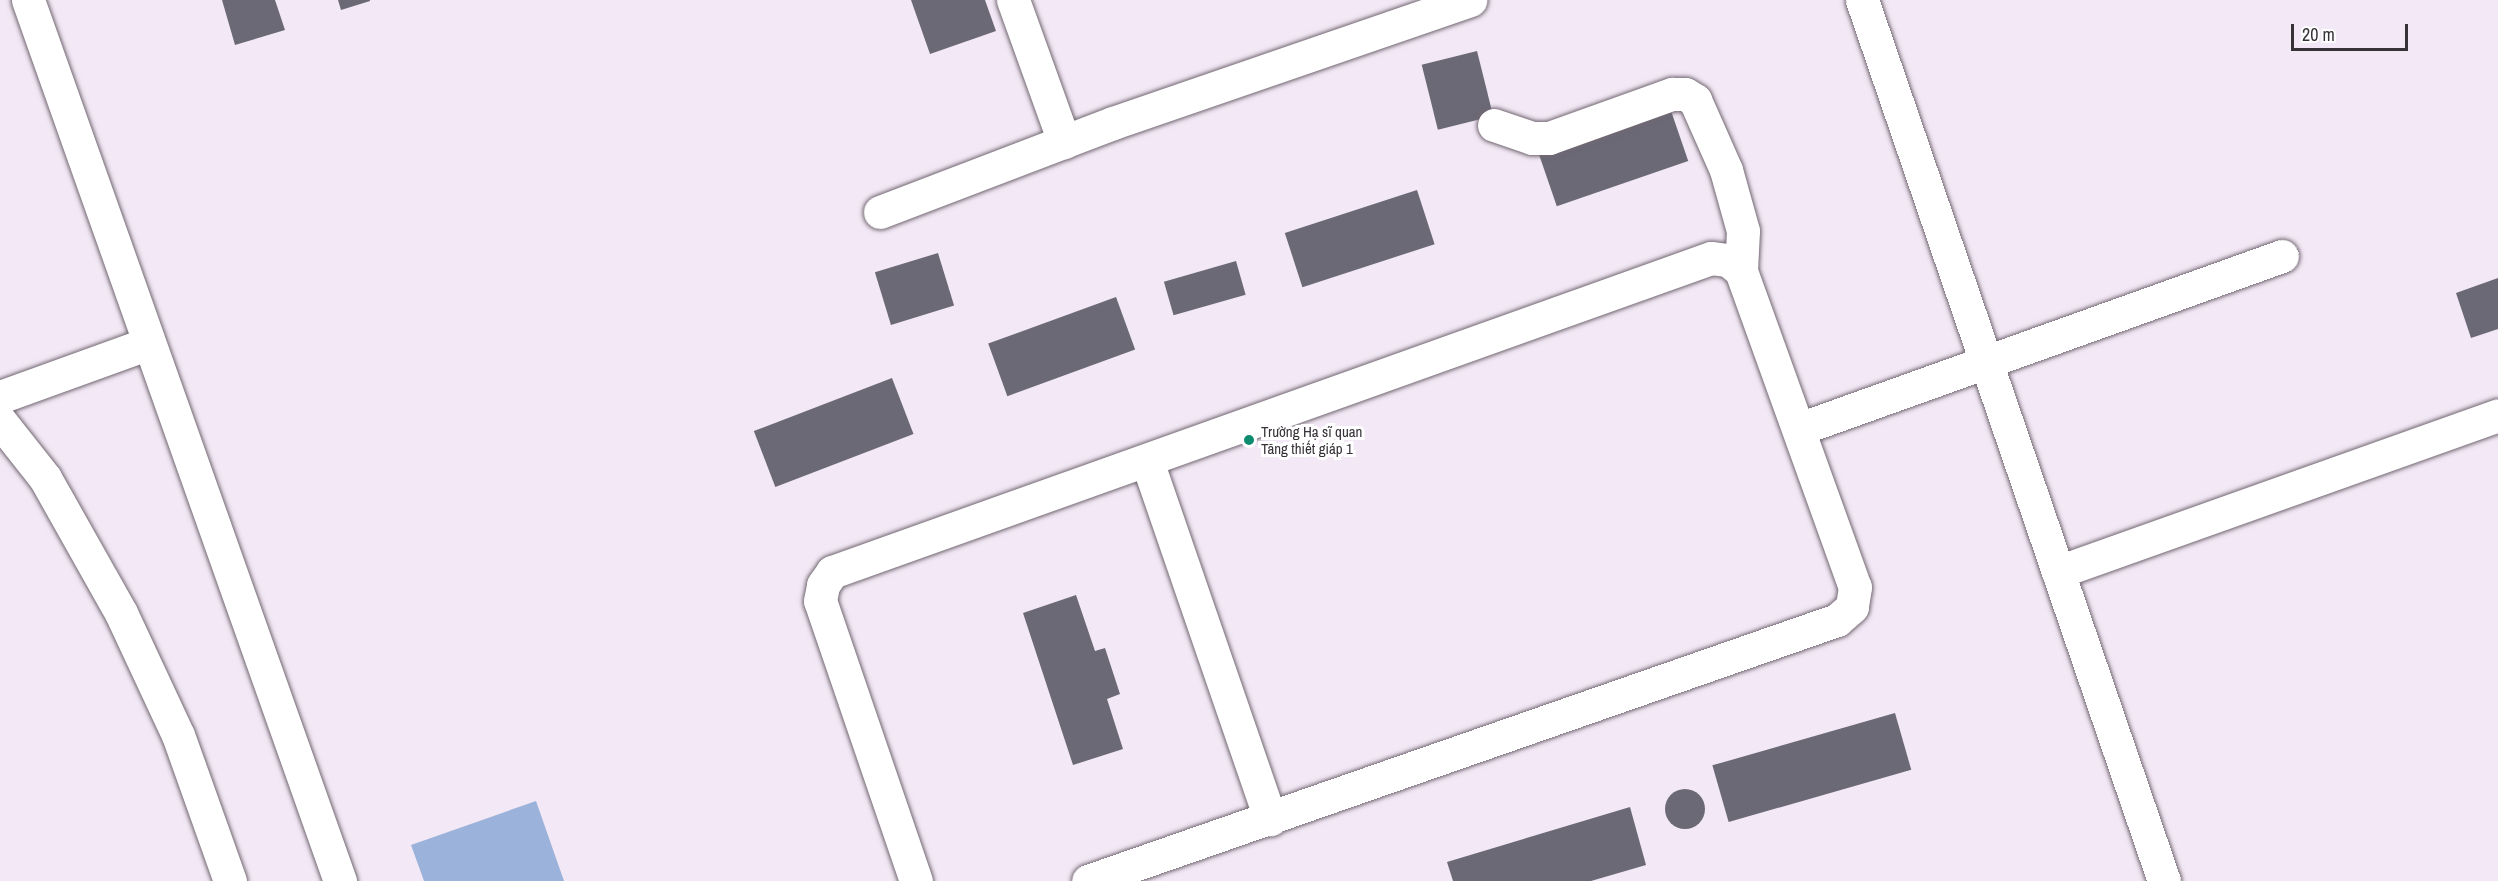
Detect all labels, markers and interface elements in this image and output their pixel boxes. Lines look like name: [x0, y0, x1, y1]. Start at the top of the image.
scale bar: [2294, 12, 2411, 50]
text: 20 m: [2302, 22, 2335, 47]
place label: Trường Hạ sĩ quan Tăng thiết giáp 1: [1261, 422, 1362, 457]
marker: Trường Hạ sĩ quan Tăng thiết giáp 1: [1242, 433, 1256, 447]

